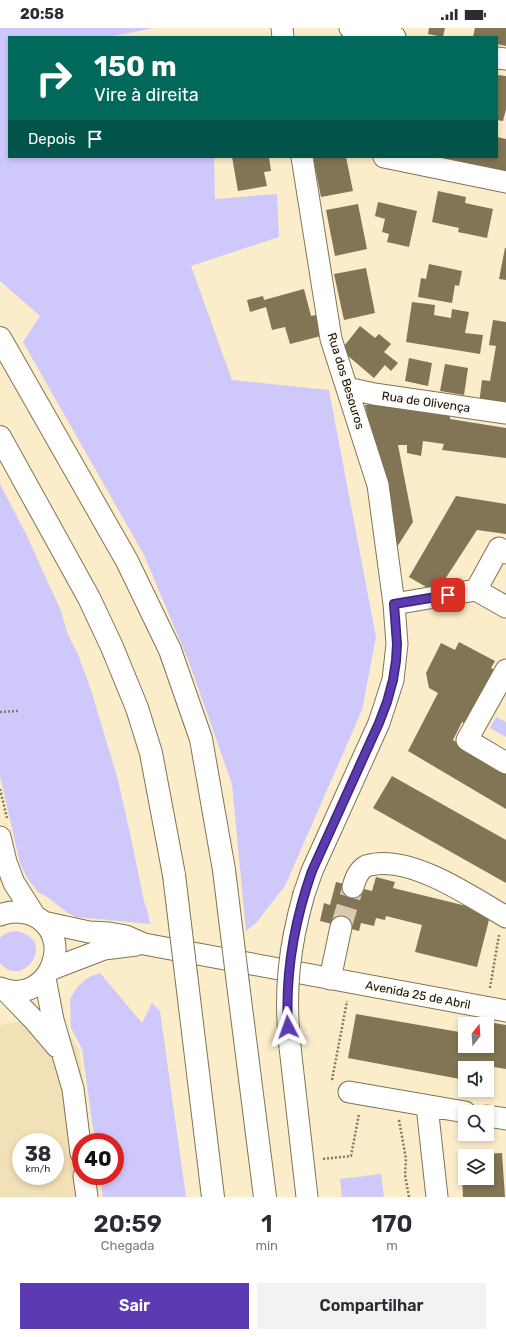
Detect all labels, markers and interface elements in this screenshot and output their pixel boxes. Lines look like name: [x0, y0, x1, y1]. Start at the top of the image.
text: 20:58: [20, 5, 64, 23]
text: 150 m: [94, 50, 177, 83]
icon: right: [28, 52, 80, 104]
text: Vire à direita: [94, 84, 199, 106]
icon: arrive: [84, 128, 106, 150]
text: Depois: [28, 130, 76, 148]
street label: Rua dos Besouros: [325, 331, 367, 431]
street label: Rua de Olivença: [381, 389, 471, 415]
pin: [431, 578, 465, 612]
icon: arrive: [437, 584, 459, 606]
street label: Avenida 25 de Abril: [364, 978, 472, 1012]
position arrow: [267, 1006, 309, 1048]
north arrow: [458, 1017, 494, 1053]
map controls: [458, 1017, 494, 1185]
button: sound: [458, 1061, 494, 1097]
button: search: [458, 1105, 494, 1141]
speed limit sign: 40: [72, 1133, 124, 1185]
text: 38: [25, 1142, 51, 1166]
button: layers: [458, 1149, 494, 1185]
text: km/h: [26, 1163, 50, 1175]
text: 20:59: [94, 1210, 162, 1238]
text: 1: [261, 1210, 272, 1238]
text: 170: [372, 1210, 412, 1238]
text: Chegada: [101, 1238, 155, 1253]
text: min: [255, 1238, 278, 1253]
text: m: [386, 1238, 398, 1253]
button: Sair: [20, 1283, 249, 1329]
button: Compartilhar: [257, 1283, 486, 1329]

